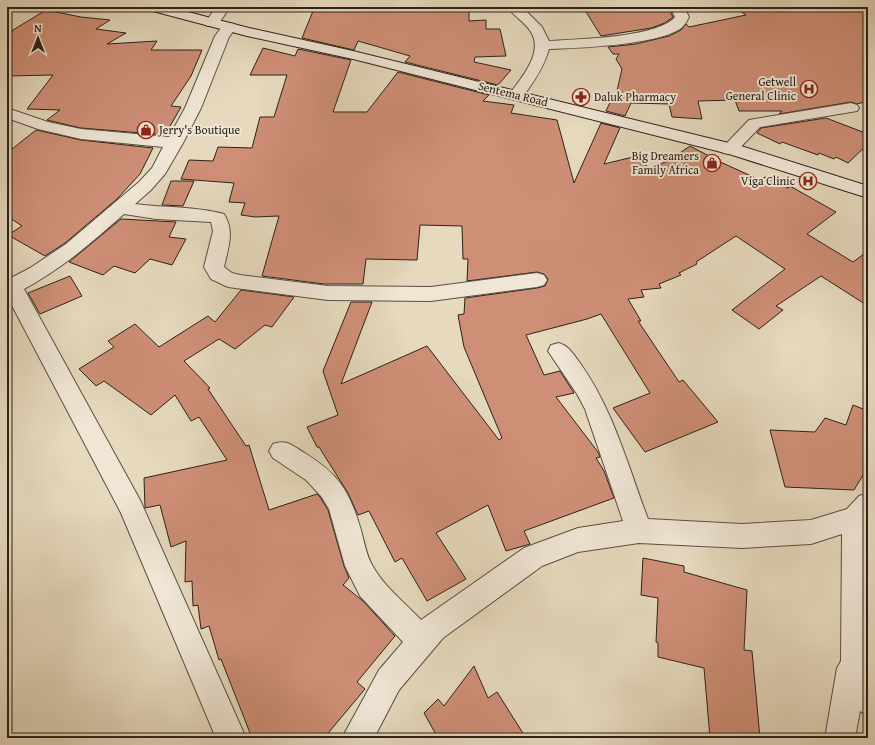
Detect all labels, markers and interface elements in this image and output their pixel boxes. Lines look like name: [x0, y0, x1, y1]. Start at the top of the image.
north arrow: [18, 18, 58, 58]
text: N: [34, 20, 42, 36]
place label: Getwell General Clinic: [726, 73, 797, 104]
street label: Sentema Road: [476, 77, 550, 111]
hospital icon: Getwell General Clinic: [799, 79, 819, 99]
pharmacy icon: Daluk Pharmacy: [571, 87, 591, 107]
place label: Daluk Pharmacy: [594, 88, 676, 105]
shop icon: Jerry's Boutique: [136, 120, 156, 140]
place label: Jerry's Boutique: [157, 121, 241, 138]
place label: Big Dreamers Family Africa: [632, 147, 699, 178]
shop icon: Big Dreamers Family Africa: [702, 153, 722, 173]
hospital icon: Viga Clinic: [798, 171, 818, 191]
place label: Viga Clinic: [741, 172, 796, 189]

